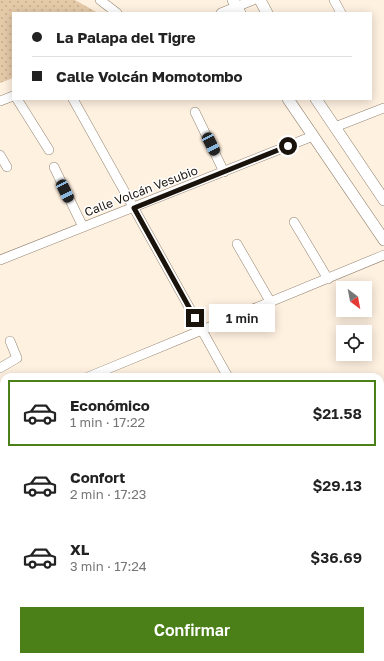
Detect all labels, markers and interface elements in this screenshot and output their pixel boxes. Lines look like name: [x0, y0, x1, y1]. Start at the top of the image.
text: La Palapa del Tigre: [56, 28, 196, 46]
text: Calle Volcán Momotombo: [56, 67, 243, 85]
car: [200, 131, 222, 157]
route start: [279, 137, 297, 155]
street label: Calle Volcán Vesubio: [82, 162, 200, 220]
car: [54, 178, 76, 204]
north arrow: [336, 281, 372, 317]
map controls: [336, 281, 372, 361]
callout: 1 min: [209, 304, 275, 332]
route end: [186, 309, 204, 327]
text: 1 min: [226, 310, 258, 326]
button: locate: [336, 325, 372, 361]
icon: car: [22, 395, 58, 431]
text: Económico: [70, 396, 150, 414]
text: $21.58: [312, 404, 362, 422]
text: 1 min · 17:22: [70, 414, 145, 430]
icon: car: [22, 467, 58, 503]
text: Confort: [70, 468, 125, 486]
text: $29.13: [312, 476, 362, 494]
text: 2 min · 17:23: [70, 486, 146, 502]
icon: car: [22, 539, 58, 575]
text: XL: [70, 540, 89, 558]
text: $36.69: [310, 548, 362, 566]
text: 3 min · 17:24: [70, 558, 147, 574]
button: Confirmar: [20, 607, 364, 653]

